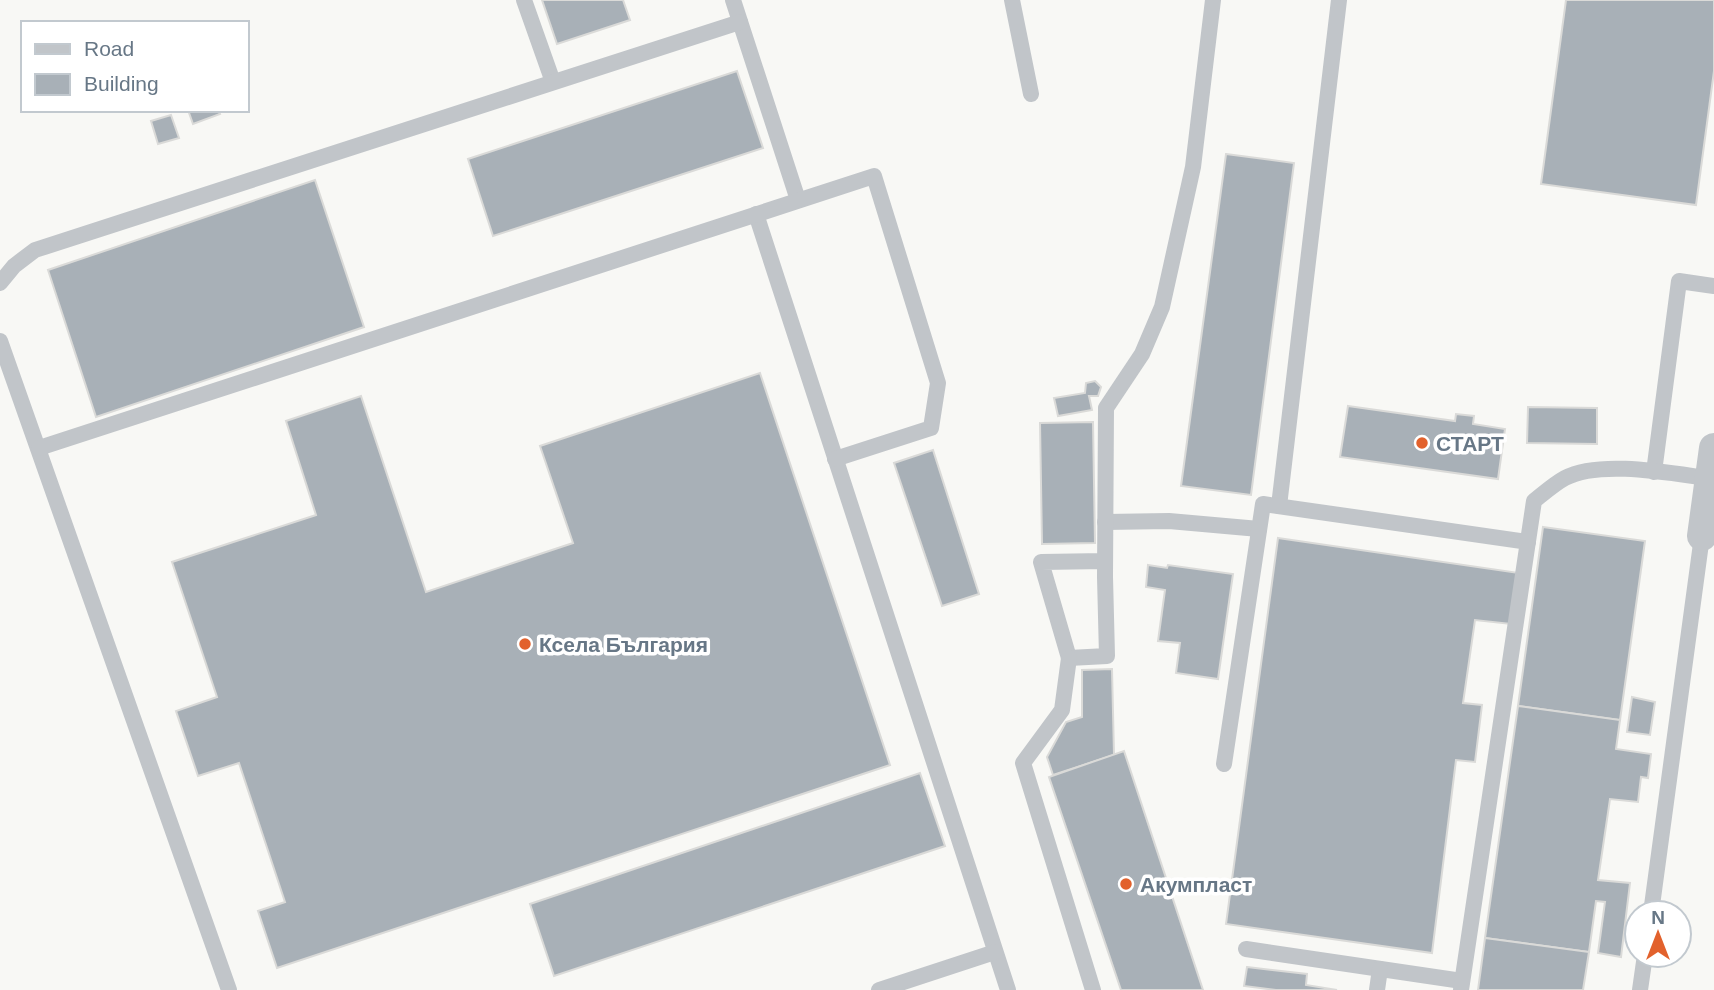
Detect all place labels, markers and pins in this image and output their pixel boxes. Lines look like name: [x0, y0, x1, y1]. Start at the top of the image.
place label: СТАРТ: [1436, 432, 1504, 455]
marker: СТАРТ: [1414, 435, 1430, 451]
place label: Ксела България: [539, 633, 708, 656]
marker: Ксела България: [517, 636, 533, 652]
place label: Акумпласт: [1140, 873, 1252, 896]
marker: Акумпласт: [1118, 876, 1134, 892]

